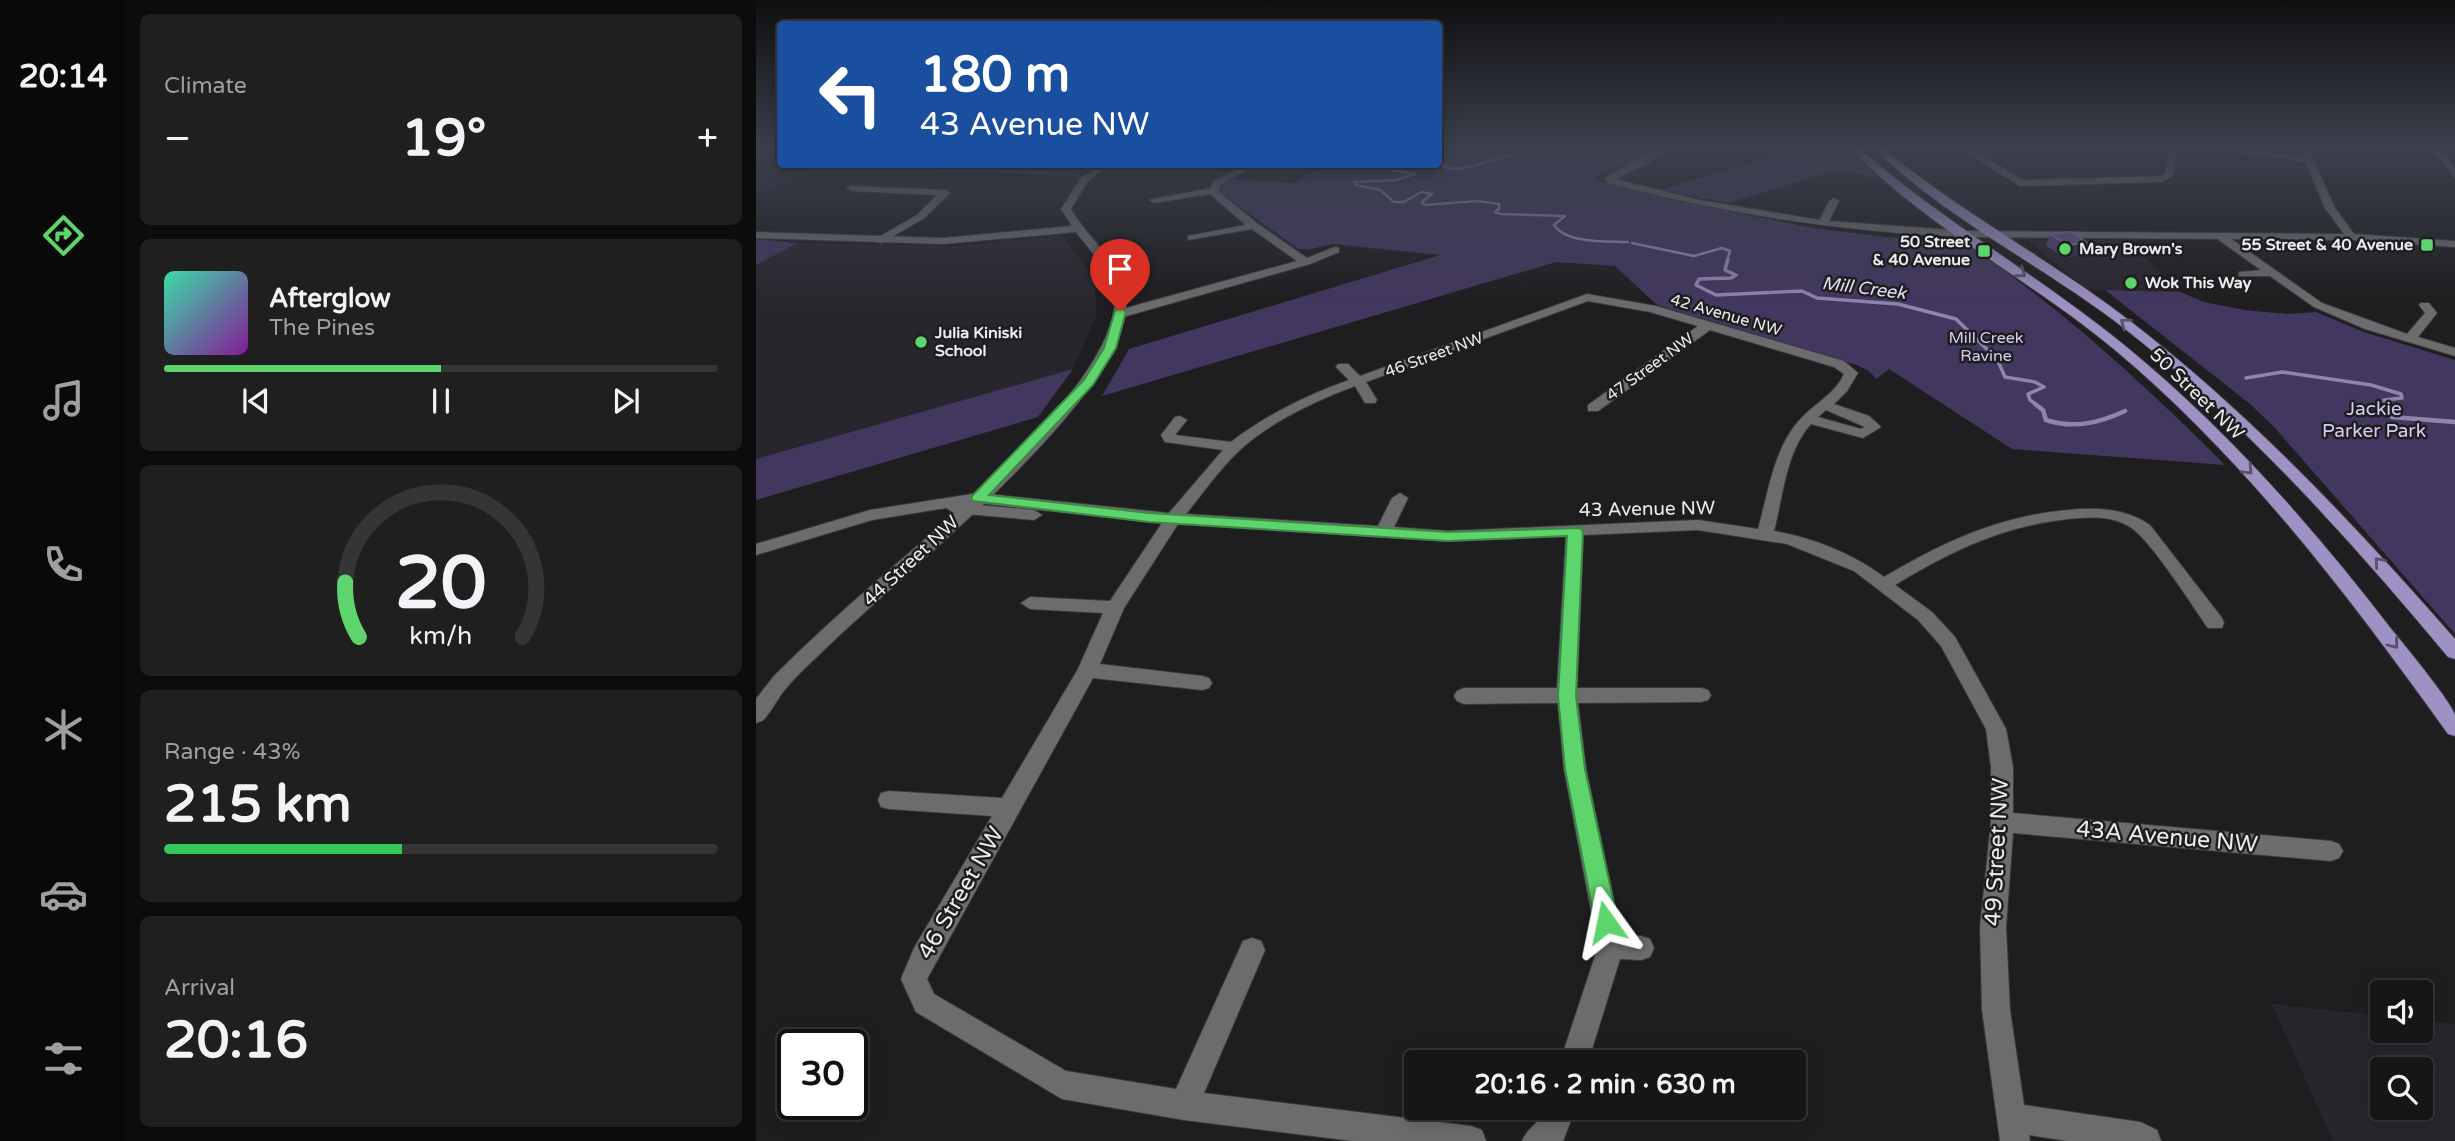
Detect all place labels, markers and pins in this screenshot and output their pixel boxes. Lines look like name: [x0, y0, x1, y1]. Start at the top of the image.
place label: 50 Street & 40 Avenue: [1873, 232, 1971, 270]
place label: 55 Street & 40 Avenue: [2241, 235, 2413, 255]
marker: 55 Street & 40 Avenue: [2419, 237, 2435, 253]
pin: [1090, 239, 1150, 311]
place label: Mary Brown's: [2079, 239, 2183, 259]
marker: Mary Brown's: [2057, 241, 2073, 257]
marker: 50 Street & 40 Avenue: [1976, 243, 1992, 259]
place label: Wok This Way: [2145, 273, 2252, 293]
marker: Wok This Way: [2123, 275, 2139, 291]
place label: Julia Kiniski School: [934, 323, 1022, 361]
marker: Julia Kiniski School: [913, 334, 929, 350]

